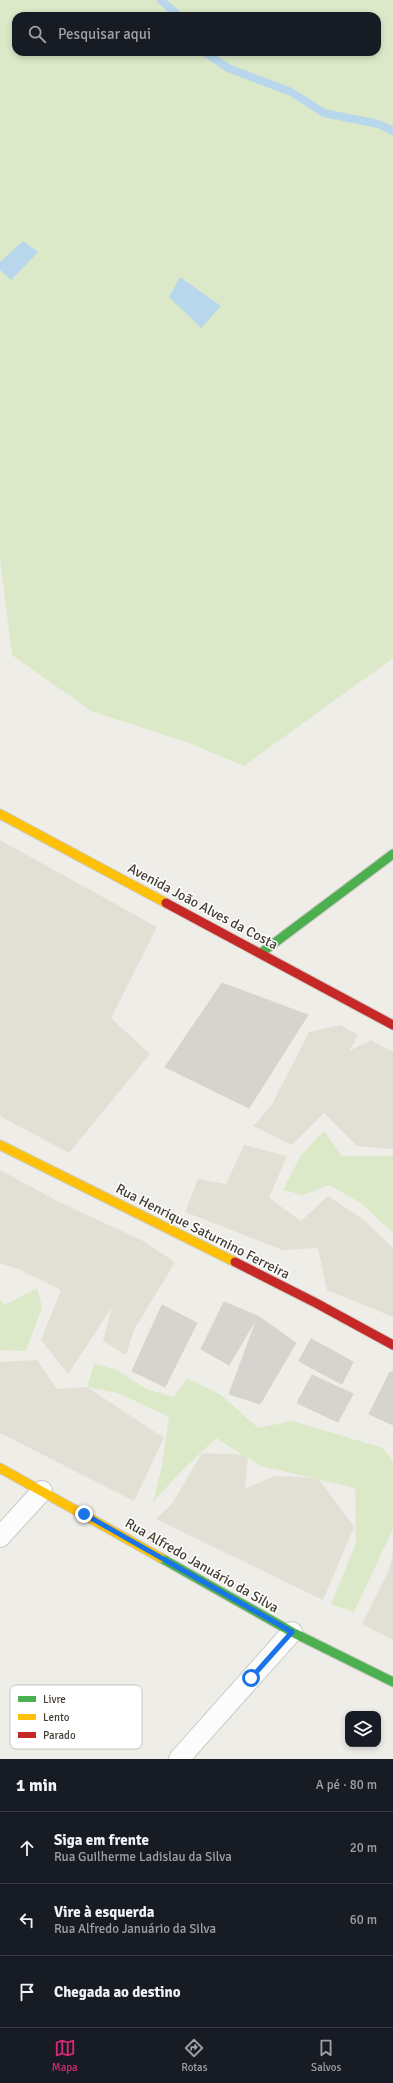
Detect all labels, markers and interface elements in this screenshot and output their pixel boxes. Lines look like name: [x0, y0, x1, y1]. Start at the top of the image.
search box: [12, 12, 381, 56]
icon: search: [26, 23, 48, 45]
text: Pesquisar aqui: [58, 25, 151, 43]
street label: Avenida João Alves da Costa: [125, 860, 281, 953]
street label: Rua Henrique Saturnino Ferreira: [113, 1180, 293, 1283]
route end: [75, 1505, 93, 1523]
street label: Rua Alfredo Januário da Silva: [122, 1514, 282, 1616]
route start: [242, 1669, 260, 1687]
legend: [10, 1685, 142, 1749]
text: Livre: [43, 1693, 66, 1706]
text: Lento: [43, 1711, 70, 1724]
map controls: [345, 1711, 381, 1747]
button: layers: [345, 1711, 381, 1747]
text: Parado: [43, 1729, 76, 1742]
text: 1 min: [16, 1775, 57, 1796]
text: A pé · 80 m: [316, 1777, 377, 1793]
text: Siga em frente: [54, 1831, 149, 1849]
icon: ahead: [16, 1837, 38, 1859]
text: 20 m: [350, 1840, 377, 1856]
text: Rua Guilherme Ladislau da Silva: [54, 1849, 232, 1865]
text: Vire à esquerda: [54, 1903, 154, 1921]
icon: left: [16, 1909, 38, 1931]
text: 60 m: [350, 1912, 377, 1928]
text: Rua Alfredo Januário da Silva: [54, 1921, 216, 1937]
icon: arrive: [16, 1981, 38, 2003]
text: Chegada ao destino: [54, 1983, 181, 2001]
tab: Mapa: [52, 2037, 78, 2074]
tab: Rotas: [181, 2037, 208, 2074]
tab: Salvos: [311, 2037, 341, 2074]

